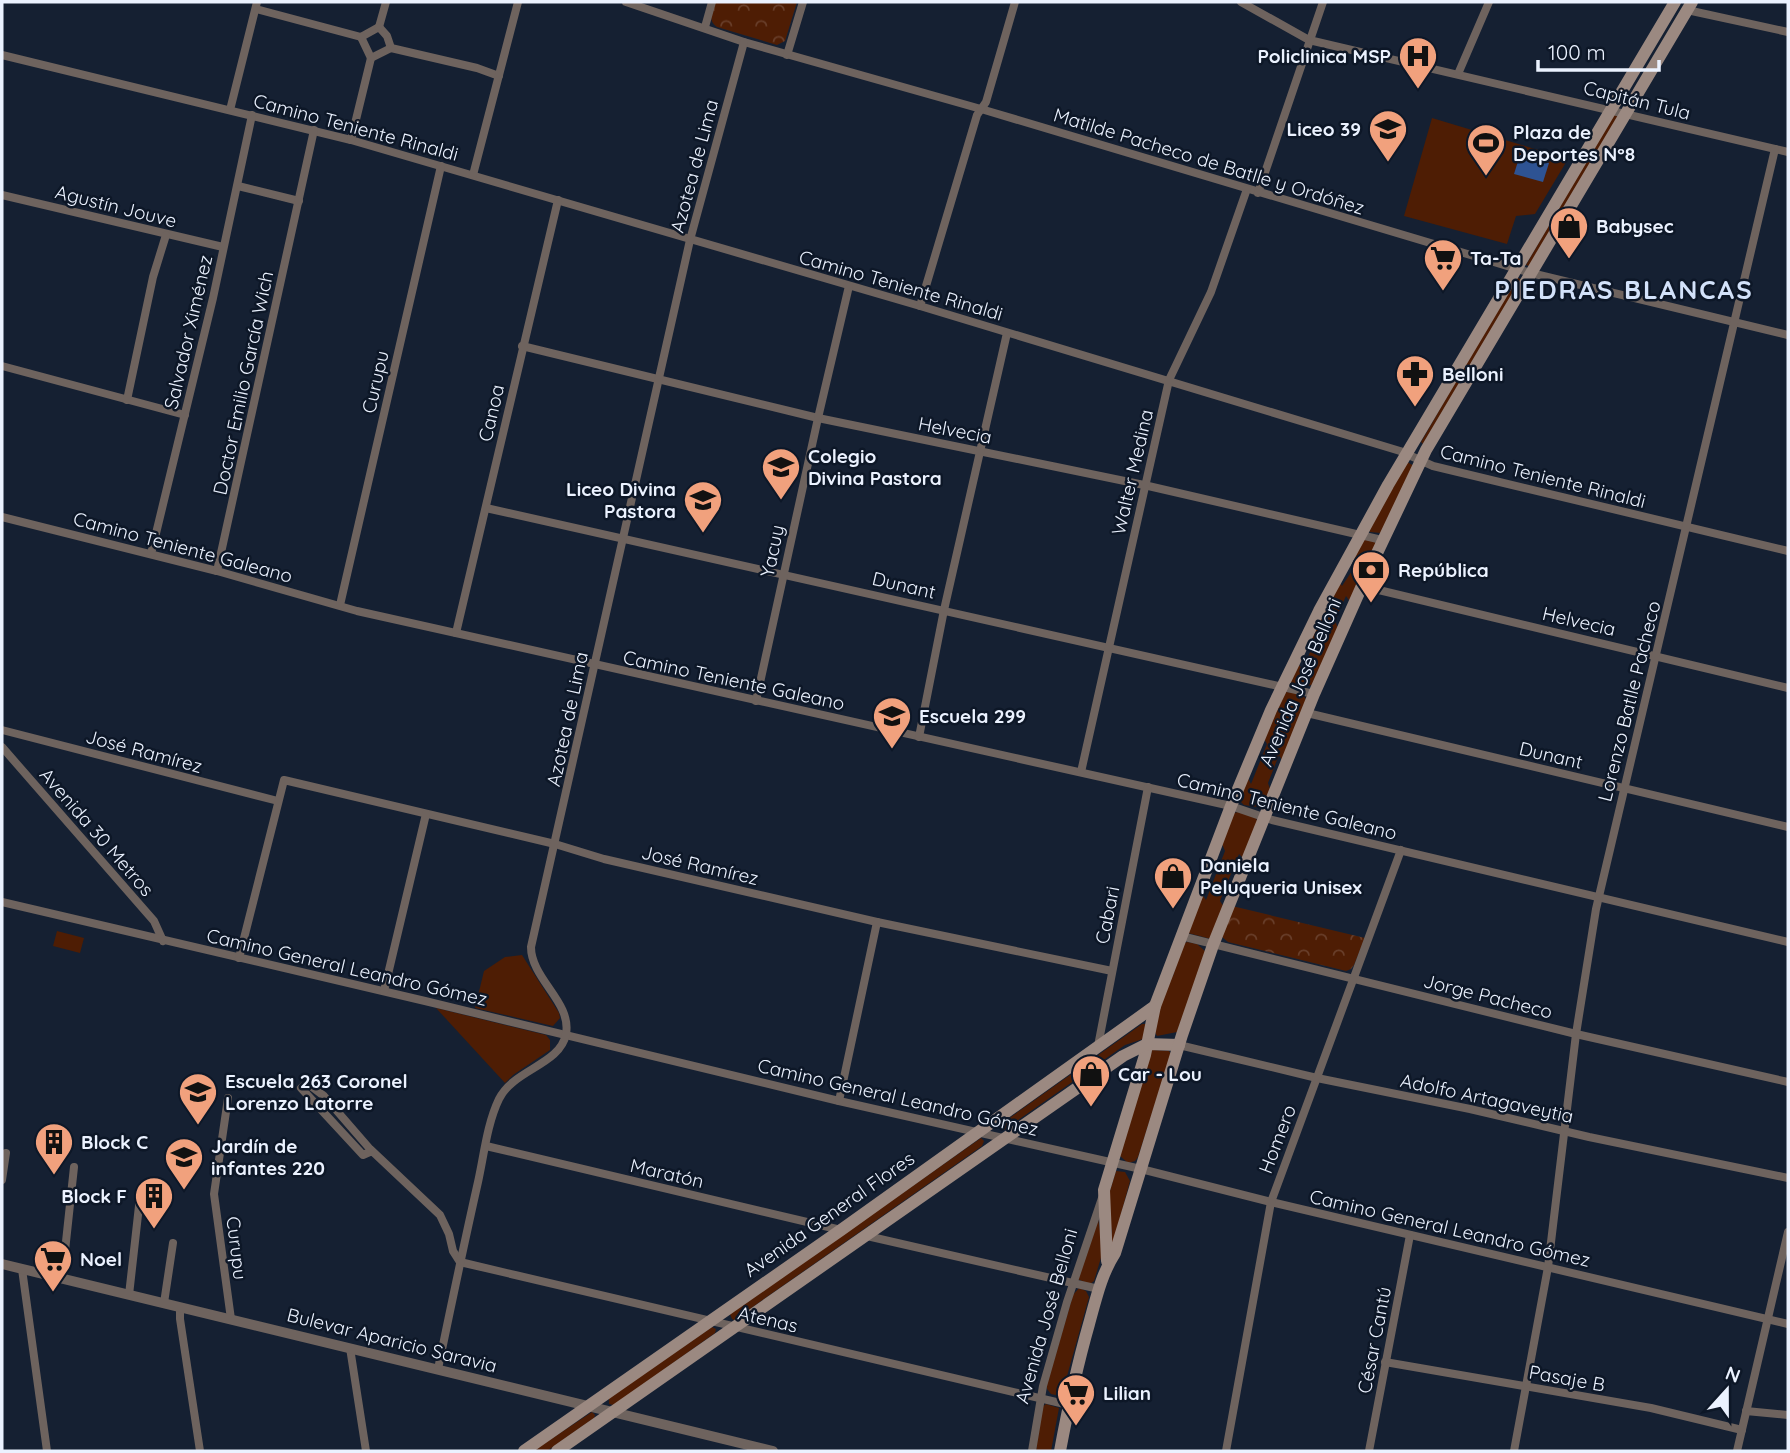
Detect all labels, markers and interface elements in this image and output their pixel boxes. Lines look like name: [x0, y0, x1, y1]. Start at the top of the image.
scale bar: [1538, 28, 1659, 72]
hospital icon: Policlinica MSP: [1397, 35, 1439, 90]
text: 100 m: [1548, 39, 1606, 65]
place label: Policlinica MSP: [1257, 44, 1391, 68]
street label: Capitán Tula: [1581, 75, 1693, 125]
street label: Camino Teniente Rinaldi: [251, 88, 461, 166]
street label: Azotea de Lima: [665, 97, 723, 235]
street label: Matilde Pacheco de Batlle y Ordóñez: [1051, 102, 1367, 220]
school or university icon: Liceo 39: [1367, 108, 1409, 163]
place label: Liceo 39: [1287, 117, 1361, 141]
place label: Plaza de Deportes N°8: [1513, 120, 1635, 166]
sports icon: Plaza de Deportes N°8: [1465, 122, 1507, 177]
street label: Agustín Jouve: [53, 179, 179, 233]
shop icon: Babysec: [1548, 205, 1590, 260]
place label: Babysec: [1596, 214, 1674, 238]
supermarket icon: Ta-Ta: [1422, 237, 1464, 292]
street label: Camino Teniente Rinaldi: [796, 244, 1006, 326]
place label: Ta-Ta: [1470, 246, 1521, 270]
street label: Salvador Ximénez: [159, 253, 217, 411]
street label: Doctor Emilio García Wich: [208, 269, 278, 497]
district label: PIEDRAS BLANCAS: [1494, 273, 1754, 306]
street label: Curupu: [356, 348, 394, 416]
pharmacy icon: Belloni: [1394, 353, 1436, 408]
place label: Belloni: [1442, 362, 1503, 386]
street label: Canoa: [473, 382, 509, 444]
street label: Walter Medina: [1106, 407, 1158, 537]
street label: Helvecia: [916, 411, 994, 449]
street label: Camino Teniente Rinaldi: [1438, 439, 1648, 513]
place label: Colegio Divina Pastora: [808, 444, 942, 490]
school or university icon: Colegio Divina Pastora: [760, 446, 802, 501]
place label: Liceo Divina Pastora: [566, 477, 676, 523]
school or university icon: Liceo Divina Pastora: [682, 479, 724, 534]
street label: Camino Teniente Galeano: [71, 506, 295, 588]
street label: Yacuy: [755, 523, 789, 579]
bank icon: República: [1350, 549, 1392, 604]
place label: República: [1398, 558, 1489, 582]
street label: Dunant: [870, 566, 938, 604]
street label: Avenida José Belloni: [1254, 594, 1346, 770]
street label: Lorenzo Batlle Pacheco: [1592, 598, 1666, 804]
street label: Helvecia: [1540, 601, 1618, 641]
street label: Camino Teniente Galeano: [621, 645, 847, 715]
street label: Azotea de Lima: [541, 650, 593, 788]
school or university icon: Escuela 299: [871, 695, 913, 750]
place label: Escuela 299: [919, 704, 1026, 728]
street label: José Ramírez: [83, 724, 205, 778]
street label: Dunant: [1517, 736, 1585, 774]
street label: Avenida 30 Metros: [35, 763, 159, 901]
street label: Camino Teniente Galeano: [1175, 767, 1399, 845]
street label: José Ramírez: [639, 840, 761, 890]
place label: Daniela Peluqueria Unisex: [1200, 853, 1362, 899]
shop icon: Daniela Peluqueria Unisex: [1152, 855, 1194, 910]
street label: Cabari: [1090, 884, 1124, 946]
street label: Camino General Leandro Gómez: [204, 923, 490, 1011]
street label: Jorge Pacheco: [1421, 968, 1555, 1024]
street label: Camino General Leandro Gómez: [755, 1053, 1041, 1141]
shop icon: Car - Lou: [1070, 1053, 1112, 1108]
place label: Car - Lou: [1118, 1062, 1202, 1086]
street label: Adolfo Artagaveytia: [1398, 1068, 1576, 1128]
place label: Escuela 263 Coronel Lorenzo Latorre: [225, 1069, 408, 1115]
school or university icon: Escuela 263 Coronel Lorenzo Latorre: [177, 1071, 219, 1126]
street label: Homero: [1253, 1101, 1301, 1177]
building icon: Block C: [33, 1121, 75, 1176]
place label: Block C: [81, 1130, 148, 1154]
place label: Jardín de infantes 220: [211, 1134, 325, 1180]
school or university icon: Jardín de infantes 220: [163, 1136, 205, 1191]
street label: Avenida General Flores: [739, 1146, 919, 1282]
street label: Maratón: [628, 1153, 706, 1193]
building icon: Block F: [133, 1175, 175, 1230]
place label: Block F: [61, 1184, 127, 1208]
street label: Camino General Leandro Gómez: [1307, 1184, 1593, 1272]
street label: Curupu: [221, 1215, 253, 1281]
street label: Avenida José Belloni: [1010, 1226, 1082, 1406]
supermarket icon: Noel: [32, 1238, 74, 1293]
place label: Noel: [80, 1247, 122, 1271]
street label: César Cantú: [1352, 1285, 1396, 1395]
street label: Atenas: [736, 1300, 800, 1338]
street label: Bulevar Aparicio Saravia: [285, 1302, 499, 1378]
north arrow: [1692, 1355, 1762, 1425]
street label: Pasaje B: [1527, 1360, 1607, 1396]
text: N: [1722, 1360, 1744, 1388]
supermarket icon: Lilian: [1055, 1372, 1097, 1427]
place label: Lilian: [1103, 1381, 1151, 1405]

